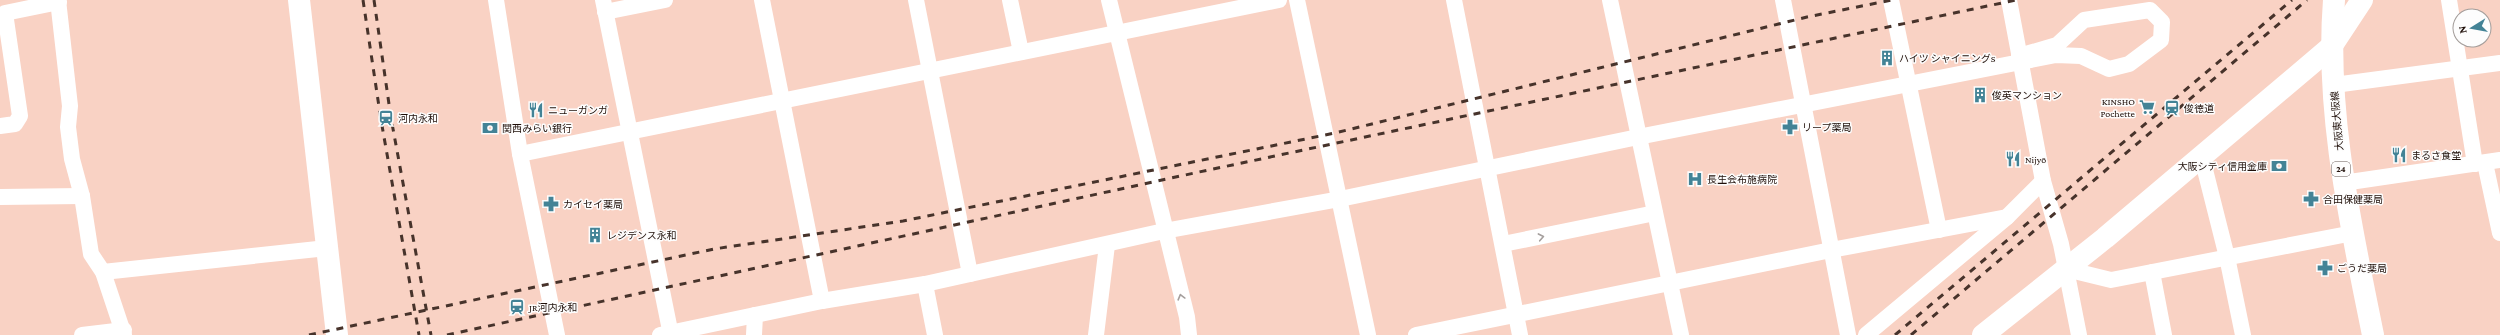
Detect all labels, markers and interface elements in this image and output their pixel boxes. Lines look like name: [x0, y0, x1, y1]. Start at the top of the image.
north arrow: [2452, 8, 2492, 48]
text: N: [2455, 25, 2469, 35]
building icon: ハイツ シャイニングS: [1878, 49, 1896, 67]
place label: ハイツ シャイニングS: [1899, 53, 1996, 64]
building icon: 俊英マンション: [1971, 86, 1989, 104]
place label: 俊英マンション: [1991, 90, 2062, 101]
street label: 大阪東大阪線: [2329, 91, 2345, 151]
place label: KINSHO Pochette: [2100, 96, 2136, 119]
supermarket icon: KINSHO Pochette: [2138, 98, 2156, 116]
station icon: 俊徳道: [2163, 99, 2181, 117]
restaurant icon: ニューガンガ: [527, 101, 545, 119]
place label: 俊徳道: [2183, 103, 2214, 114]
place label: ニューガンガ: [548, 105, 608, 116]
station icon: 河内永和: [377, 109, 395, 127]
place label: 河内永和: [398, 113, 438, 124]
pharmacy icon: リープ薬局: [1781, 118, 1799, 136]
bank icon: 関西みらい銀行: [481, 119, 499, 137]
place label: リープ薬局: [1802, 122, 1851, 133]
place label: 関西みらい銀行: [502, 123, 572, 134]
restaurant icon: まるさ食堂: [2390, 146, 2408, 164]
restaurant icon: Nijyō: [2004, 150, 2022, 168]
place label: まるさ食堂: [2411, 150, 2461, 161]
place label: Nijyō: [2025, 154, 2046, 166]
bank icon: 大阪シティ信用金庫: [2270, 157, 2288, 175]
place label: 大阪シティ信用金庫: [2178, 161, 2267, 172]
road number: 24: [2332, 162, 2350, 176]
hospital icon: 長生会布施病院: [1686, 170, 1704, 188]
place label: 長生会布施病院: [1707, 174, 1777, 185]
pharmacy icon: 合田保健薬局: [2302, 190, 2320, 208]
place label: 合田保健薬局: [2323, 194, 2383, 205]
pharmacy icon: カイセイ薬局: [542, 195, 560, 213]
place label: カイセイ薬局: [563, 199, 623, 210]
building icon: レジデンス永和: [586, 226, 604, 244]
place label: レジデンス永和: [607, 230, 677, 241]
one-way arrow: [1538, 233, 1545, 241]
pharmacy icon: ごうだ薬局: [2316, 259, 2334, 277]
place label: ごうだ薬局: [2337, 263, 2387, 274]
one-way arrow: [1178, 294, 1186, 300]
station icon: JR河内永和: [508, 298, 526, 316]
place label: JR河内永和: [528, 302, 578, 313]

